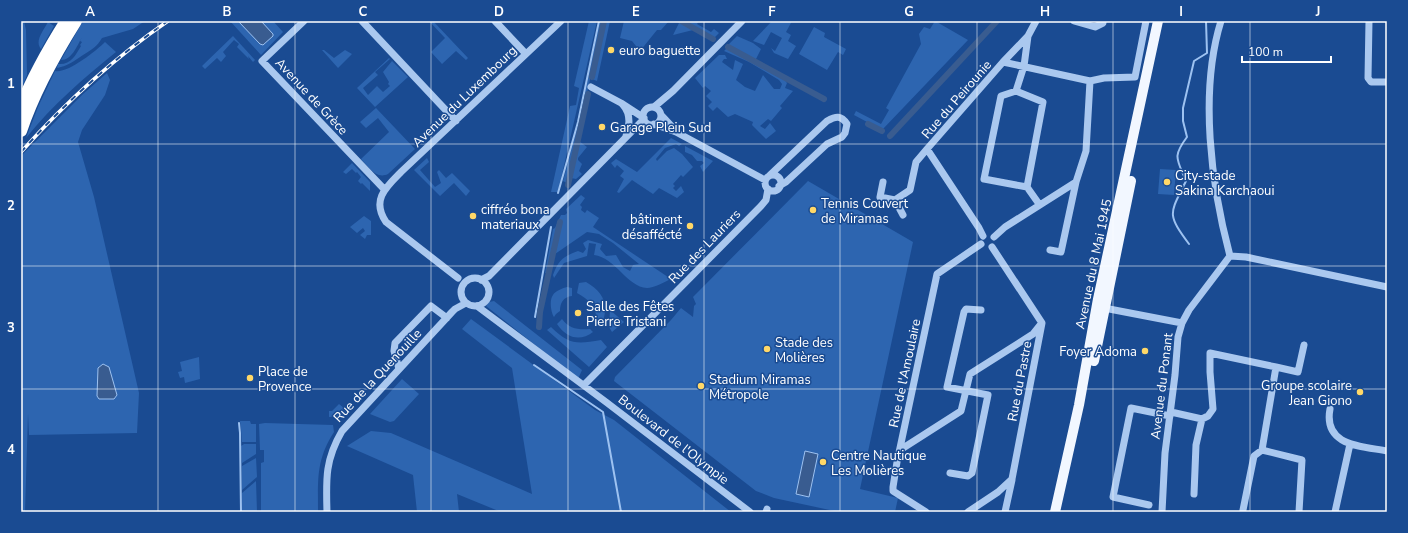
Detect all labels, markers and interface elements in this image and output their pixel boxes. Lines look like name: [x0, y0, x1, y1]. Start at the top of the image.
text: A: [85, 3, 95, 21]
text: B: [223, 3, 232, 21]
text: C: [359, 3, 368, 21]
text: D: [494, 3, 504, 21]
text: E: [632, 3, 640, 21]
text: F: [768, 3, 776, 21]
text: G: [904, 3, 914, 21]
text: H: [1040, 3, 1050, 21]
text: I: [1179, 3, 1183, 21]
text: J: [1315, 3, 1320, 21]
scale bar: [1242, 38, 1331, 64]
street label: Avenue du Luxembourg: [408, 42, 521, 151]
place label: euro baguette: [619, 42, 701, 60]
text: 100 m: [1248, 44, 1283, 60]
marker: euro baguette: [606, 45, 616, 55]
street label: Avenue de Grèce: [271, 54, 352, 139]
street label: Rue du Peirounie: [918, 56, 996, 143]
text: 1: [7, 75, 15, 93]
place label: Garage Plein Sud: [610, 119, 711, 137]
marker: Garage Plein Sud: [597, 122, 607, 132]
place label: City-stade Sakina Karchaoui: [1175, 167, 1274, 200]
marker: City-stade Sakina Karchaoui: [1162, 177, 1172, 187]
place label: Tennis Couvert de Miramas: [821, 195, 908, 228]
text: 2: [7, 197, 15, 215]
street label: Avenue du 8 Mai 1945: [1071, 197, 1117, 331]
place label: ciffréo bona materiaux: [481, 201, 550, 234]
marker: Tennis Couvert de Miramas: [808, 205, 818, 215]
street label: Rue des Lauriers: [665, 206, 745, 288]
marker: ciffréo bona materiaux: [468, 211, 478, 221]
place label: bâtiment désaffécté: [622, 211, 682, 244]
marker: bâtiment désaffécté: [685, 221, 695, 231]
place label: Salle des Fêtes Pierre Tristani: [586, 298, 674, 331]
marker: Salle des Fêtes Pierre Tristani: [573, 308, 583, 318]
street label: Rue de l'Amoulaire: [885, 317, 925, 429]
text: 3: [7, 319, 15, 337]
street label: Rue de la Quenouille: [330, 325, 426, 426]
street label: Avenue du Ponant: [1147, 331, 1178, 440]
place label: Stade des Molières: [775, 334, 833, 367]
street label: Rue du Pastre: [1003, 339, 1037, 423]
place label: Foyer Adoma: [1059, 343, 1137, 361]
marker: Stade des Molières: [762, 344, 772, 354]
marker: Foyer Adoma: [1140, 346, 1150, 356]
place label: Place de Provence: [258, 363, 312, 396]
place label: Stadium Miramas Métropole: [709, 371, 811, 404]
marker: Place de Provence: [245, 373, 255, 383]
place label: Groupe scolaire Jean Giono: [1261, 377, 1352, 410]
marker: Stadium Miramas Métropole: [696, 381, 706, 391]
marker: Groupe scolaire Jean Giono: [1355, 387, 1365, 397]
street label: Boulevard de l'Olympie: [614, 391, 733, 489]
text: 4: [7, 441, 15, 459]
place label: Centre Nautique Les Molières: [831, 447, 926, 480]
marker: Centre Nautique Les Molières: [818, 457, 828, 467]

